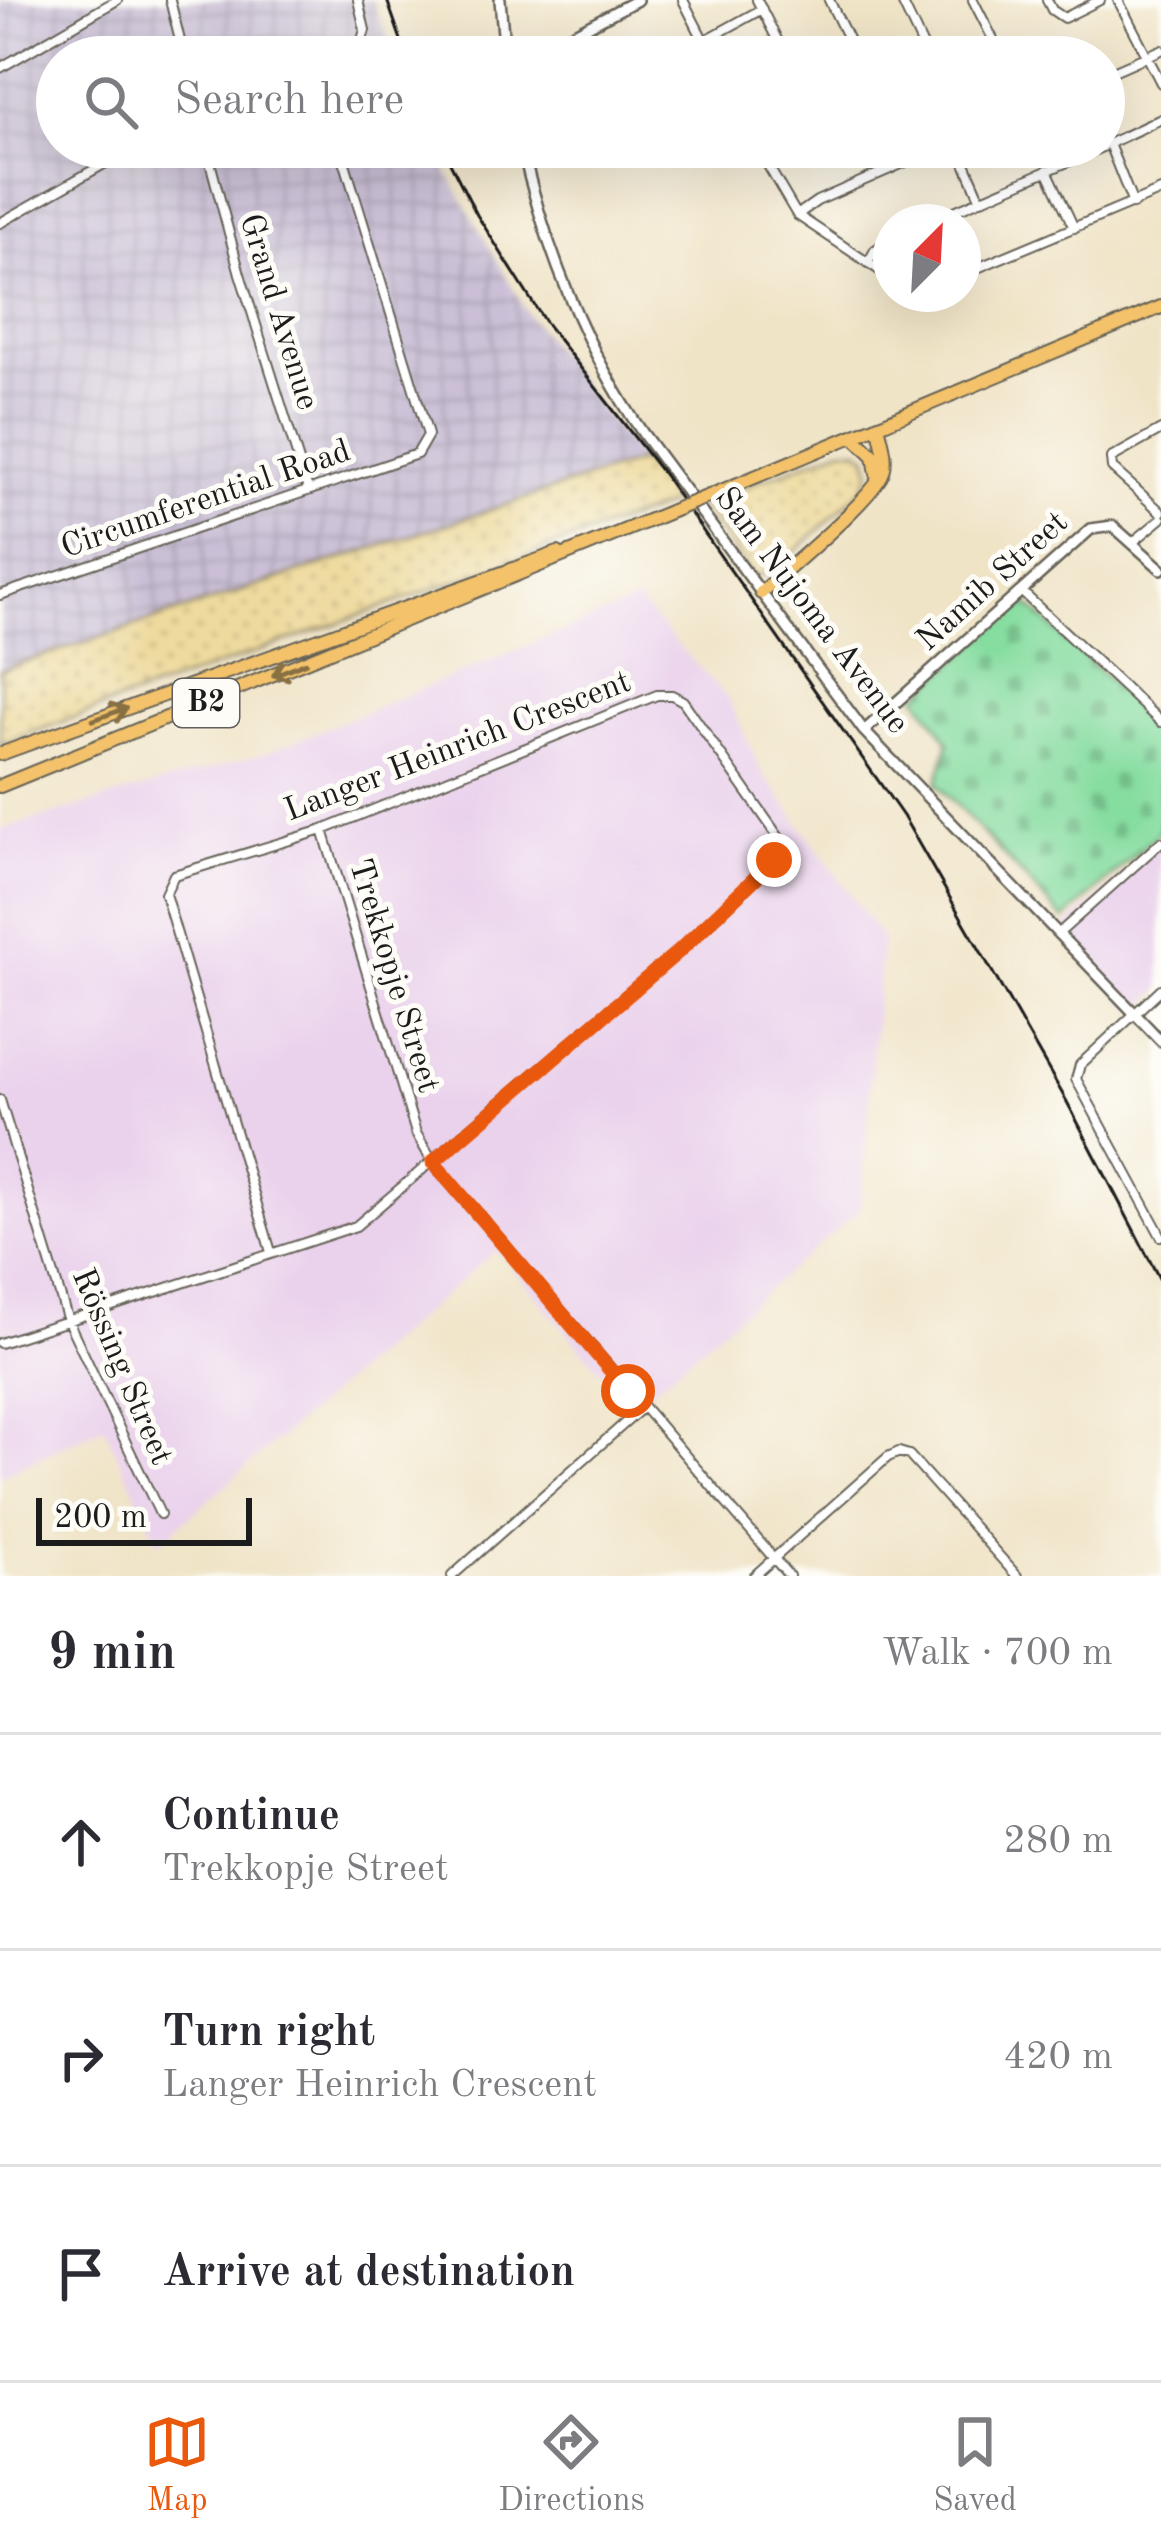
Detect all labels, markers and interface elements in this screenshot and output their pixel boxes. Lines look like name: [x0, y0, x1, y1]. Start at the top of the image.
search box: [36, 36, 1125, 168]
icon: search: [78, 69, 144, 135]
text: Search here: [174, 79, 404, 124]
north arrow: [873, 204, 981, 312]
street label: Grand Avenue: [233, 210, 323, 414]
street label: Circumferential Road: [57, 435, 355, 565]
street label: Sam Nujoma Avenue: [708, 482, 914, 740]
street label: Namib Street: [911, 506, 1075, 658]
one-way arrow: [272, 660, 309, 681]
street label: Langer Heinrich Crescent: [280, 666, 636, 828]
road number: B2: [173, 679, 239, 727]
one-way arrow: [91, 702, 128, 723]
route end: [747, 833, 801, 887]
street label: Trekkopje Street: [342, 855, 444, 1097]
street label: Rössing Street: [65, 1264, 177, 1470]
route start: [601, 1364, 655, 1418]
scale bar: [36, 1492, 252, 1545]
text: 200 m: [54, 1502, 147, 1535]
text: 9 min: [48, 1629, 176, 1680]
text: Walk · 700 m: [882, 1634, 1113, 1673]
text: Continue: [162, 1795, 340, 1840]
icon: ahead: [48, 1809, 114, 1875]
text: 280 m: [1003, 1822, 1113, 1861]
text: Trekkopje Street: [162, 1850, 449, 1889]
text: Turn right: [162, 2011, 375, 2056]
icon: right: [48, 2025, 114, 2091]
text: 420 m: [1003, 2038, 1113, 2077]
text: Langer Heinrich Crescent: [162, 2066, 597, 2105]
icon: arrive: [48, 2241, 114, 2307]
text: Arrive at destination: [162, 2251, 575, 2296]
tab: Map: [144, 2409, 210, 2522]
tab: Directions: [498, 2409, 645, 2522]
tab: Saved: [933, 2409, 1017, 2522]

